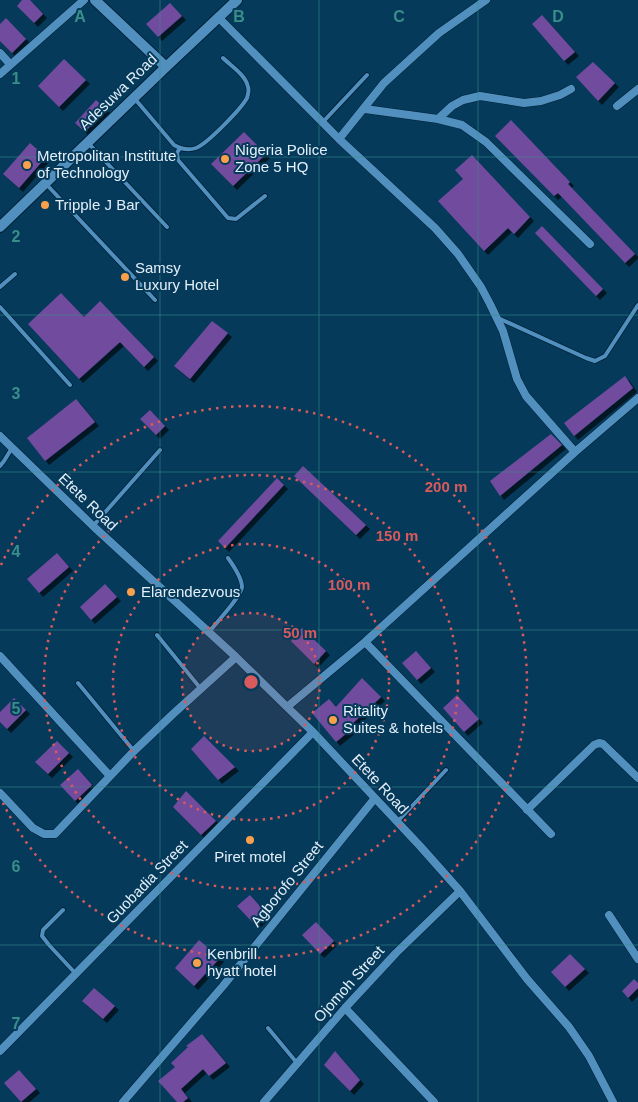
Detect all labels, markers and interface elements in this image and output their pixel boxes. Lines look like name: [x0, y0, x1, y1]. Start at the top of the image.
text: A: [74, 8, 86, 25]
text: B: [233, 8, 245, 25]
text: C: [393, 8, 405, 25]
text: D: [552, 8, 564, 25]
street label: Adesuwa Road: [75, 50, 160, 133]
text: 1: [12, 70, 21, 87]
place label: Nigeria Police Zone 5 HQ: [235, 141, 328, 175]
place label: Metropolitan Institute of Technology: [37, 147, 176, 181]
marker: Nigeria Police Zone 5 HQ: [219, 153, 231, 165]
marker: Metropolitan Institute of Technology: [21, 159, 33, 171]
place label: Tripple J Bar: [55, 196, 139, 213]
marker: Tripple J Bar: [39, 199, 51, 211]
text: 2: [12, 228, 21, 245]
place label: Samsy Luxury Hotel: [135, 259, 219, 293]
marker: Samsy Luxury Hotel: [119, 271, 131, 283]
text: 3: [12, 385, 21, 402]
street label: Etete Road: [55, 469, 121, 534]
text: 200 m: [425, 478, 467, 495]
text: 150 m: [376, 527, 418, 544]
text: 4: [12, 543, 21, 560]
text: 100 m: [328, 576, 370, 593]
place label: Elarendezvous: [141, 583, 240, 600]
marker: Elarendezvous: [125, 586, 137, 598]
text: 50 m: [283, 624, 317, 641]
centre of rings: [242, 673, 260, 691]
text: 5: [12, 700, 21, 717]
place label: Ritality Suites & hotels: [343, 702, 443, 736]
marker: Ritality Suites & hotels: [327, 714, 339, 726]
street label: Etete Road: [349, 750, 412, 817]
marker: Piret motel: [244, 834, 256, 846]
street label: Guobadia Street: [103, 836, 191, 927]
street label: Agborofo Street: [247, 837, 327, 930]
place label: Piret motel: [214, 848, 286, 865]
text: 6: [12, 858, 21, 875]
street label: Ojomoh Street: [310, 941, 388, 1025]
place label: Kenbrill hyatt hotel: [207, 945, 276, 979]
marker: Kenbrill hyatt hotel: [191, 957, 203, 969]
text: 7: [12, 1015, 21, 1032]

